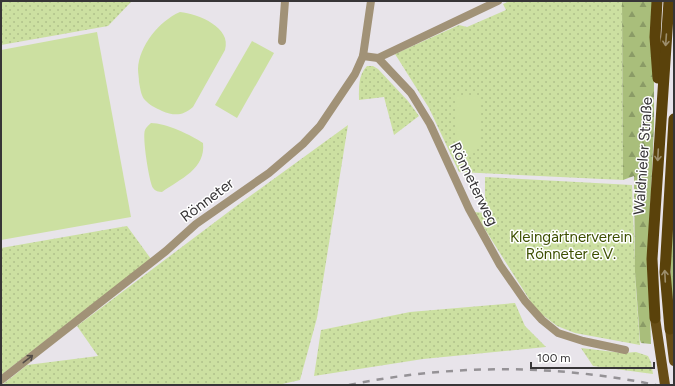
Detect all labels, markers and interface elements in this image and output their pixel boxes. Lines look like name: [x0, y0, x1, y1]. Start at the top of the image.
one-way arrow: [663, 33, 670, 46]
street label: Waldnieler Straße: [630, 96, 656, 216]
street label: Rönneterweg: [446, 139, 502, 229]
one-way arrow: [655, 148, 662, 161]
street label: Rönneter: [177, 174, 237, 226]
park label: Kleingärtnerverein Rönneter e.V.: [510, 228, 632, 263]
one-way arrow: [662, 270, 669, 283]
scale bar: [531, 344, 654, 370]
text: 100 m: [537, 351, 571, 365]
one-way arrow: [23, 354, 34, 363]

